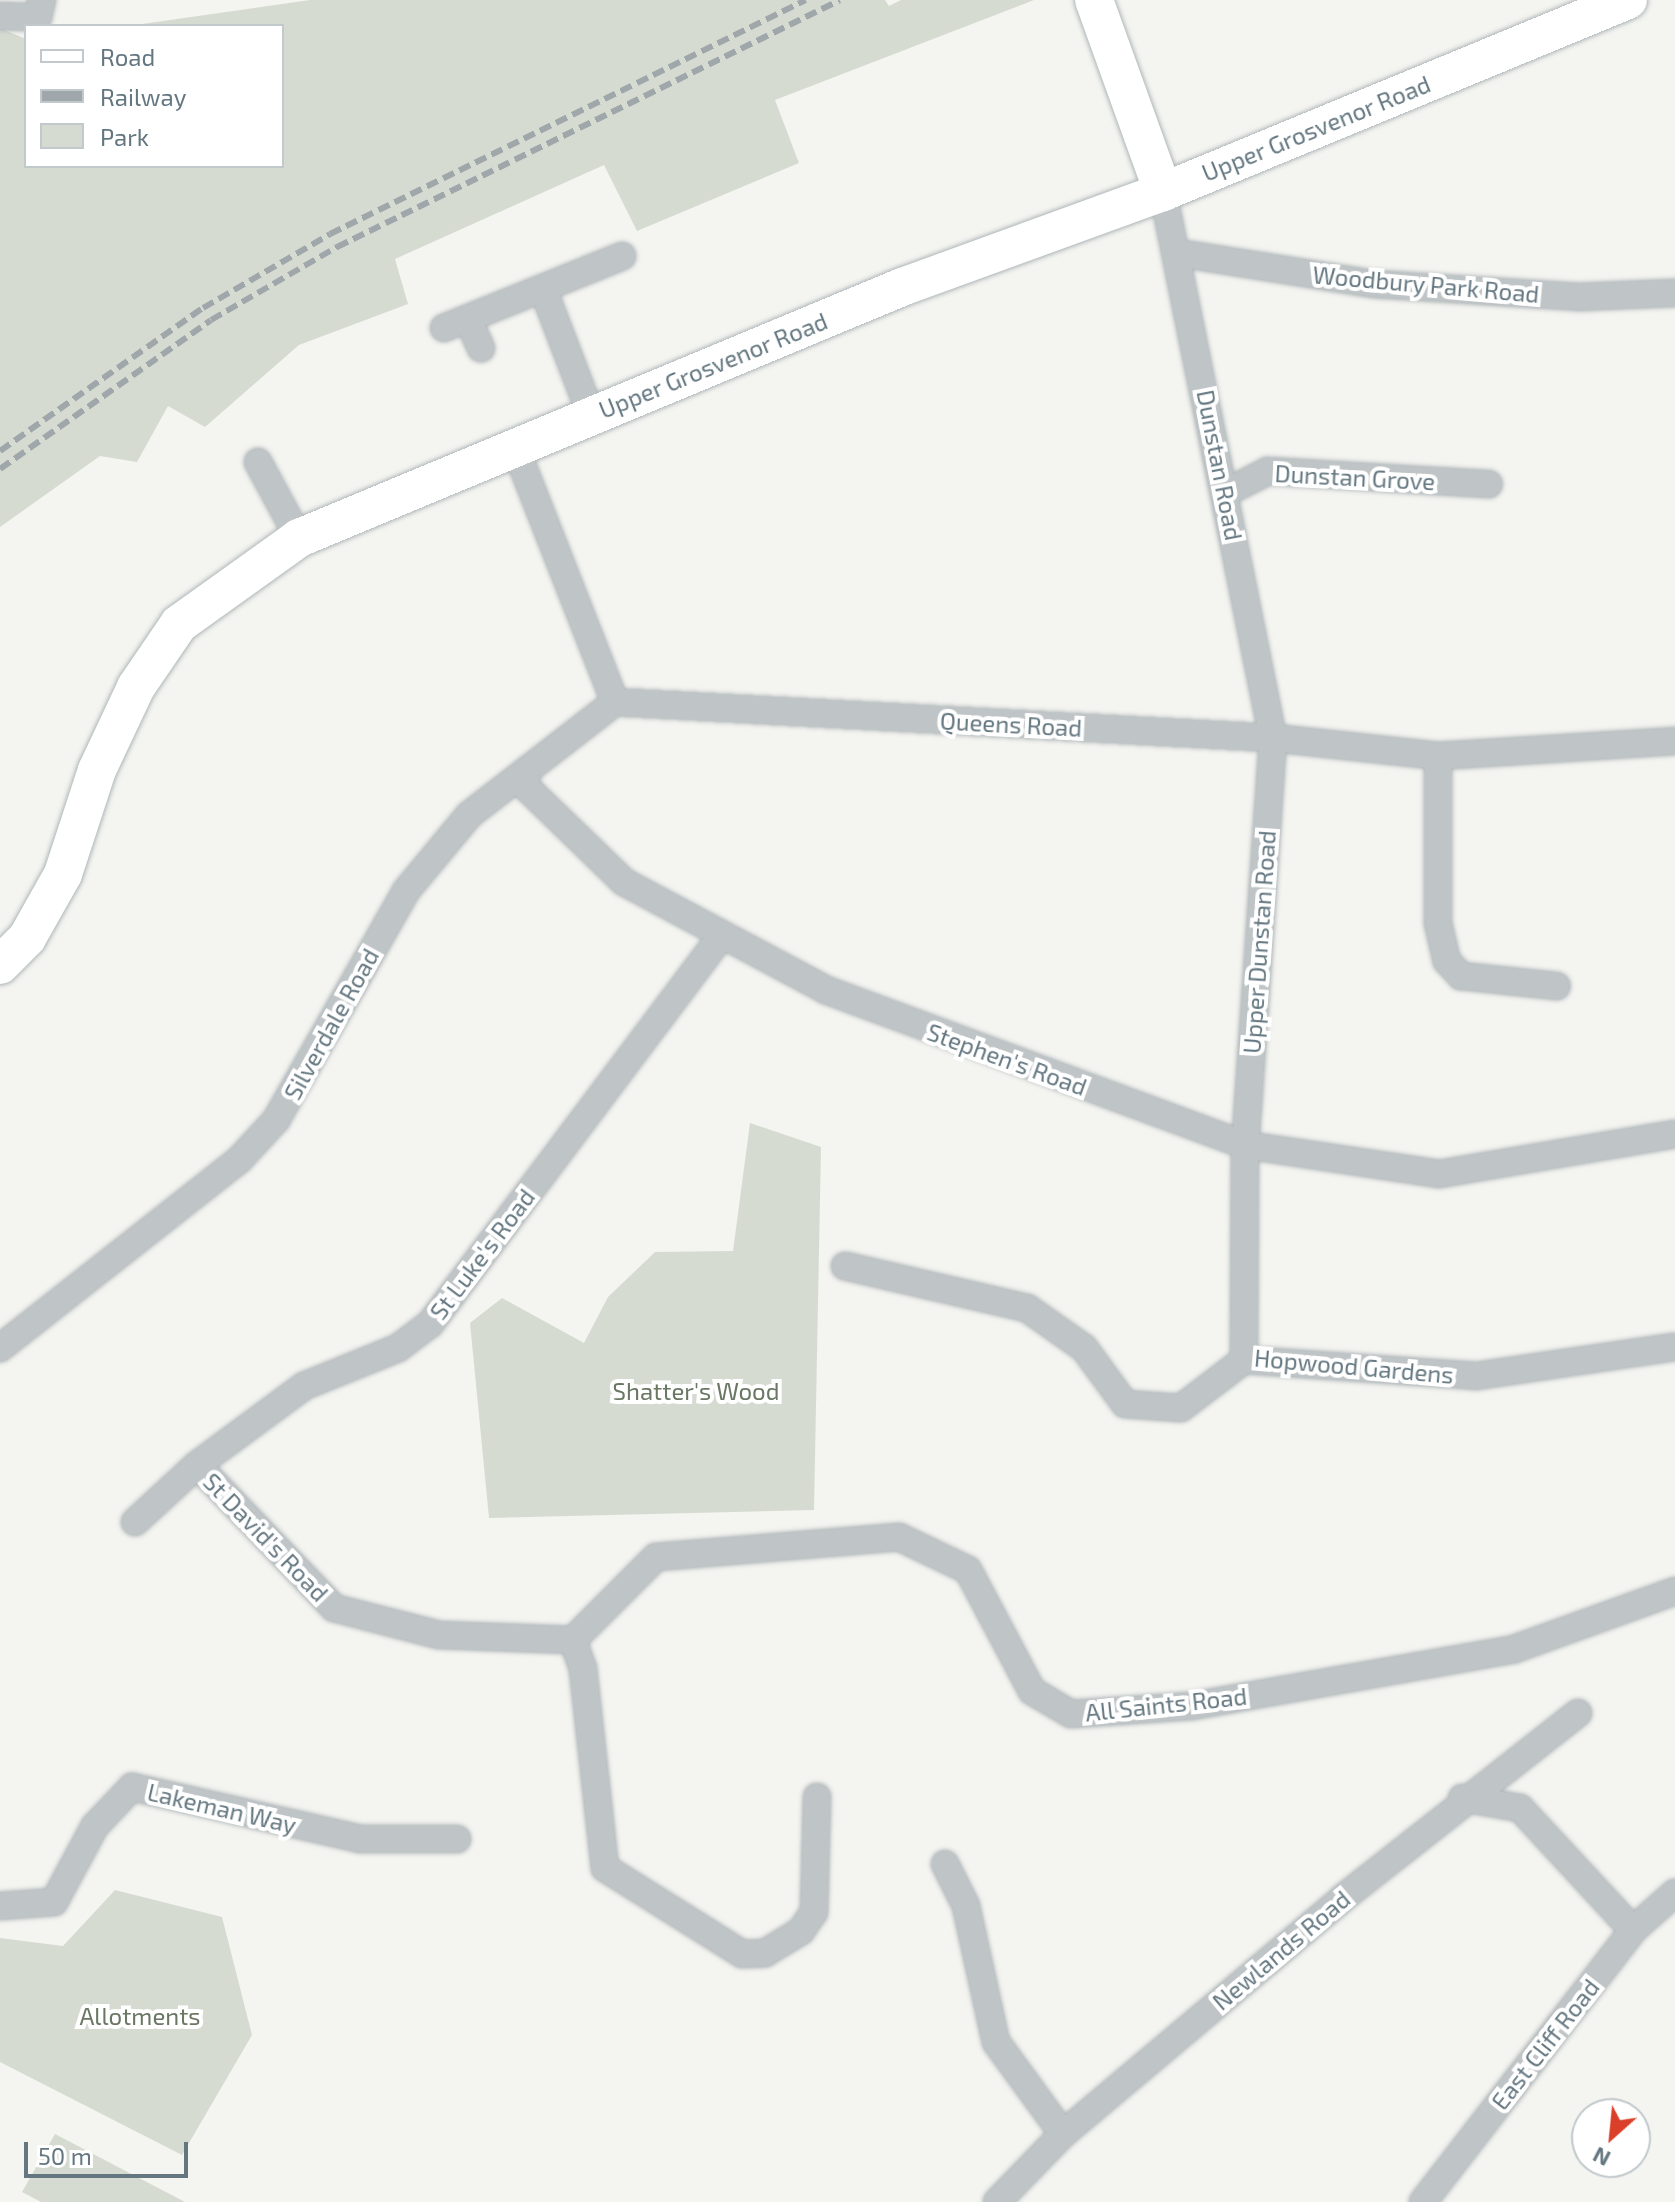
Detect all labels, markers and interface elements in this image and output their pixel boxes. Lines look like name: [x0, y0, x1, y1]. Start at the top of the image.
legend: [24, 24, 284, 168]
text: Road: [100, 42, 155, 71]
street label: Upper Grosvenor Road: [1197, 69, 1435, 187]
text: Railway: [100, 82, 186, 111]
text: Park: [100, 122, 149, 151]
street label: Woodbury Park Road: [1311, 260, 1541, 308]
street label: Upper Grosvenor Road: [594, 306, 832, 424]
street label: Dunstan Road: [1191, 387, 1249, 543]
street label: Dunstan Grove: [1274, 458, 1436, 496]
street label: Queens Road: [939, 706, 1083, 742]
street label: Upper Dunstan Road: [1237, 829, 1281, 1055]
street label: Silverdale Road: [278, 943, 384, 1105]
street label: Stephen's Road: [923, 1017, 1091, 1101]
street label: St Luke's Road: [423, 1183, 541, 1325]
street label: Hopwood Gardens: [1253, 1343, 1455, 1389]
park label: Shatter's Wood: [612, 1377, 780, 1405]
street label: St David's Road: [198, 1467, 334, 1607]
street label: All Saints Road: [1083, 1681, 1249, 1727]
street label: Lakeman Way: [145, 1777, 299, 1839]
street label: Newlands Road: [1206, 1884, 1356, 2016]
street label: East Cliff Road: [1485, 1973, 1605, 2115]
park label: Allotments: [79, 2002, 201, 2030]
north arrow: [1571, 2098, 1651, 2178]
scale bar: [28, 2126, 192, 2176]
text: 50 m: [38, 2141, 92, 2170]
text: N: [1588, 2142, 1614, 2173]

